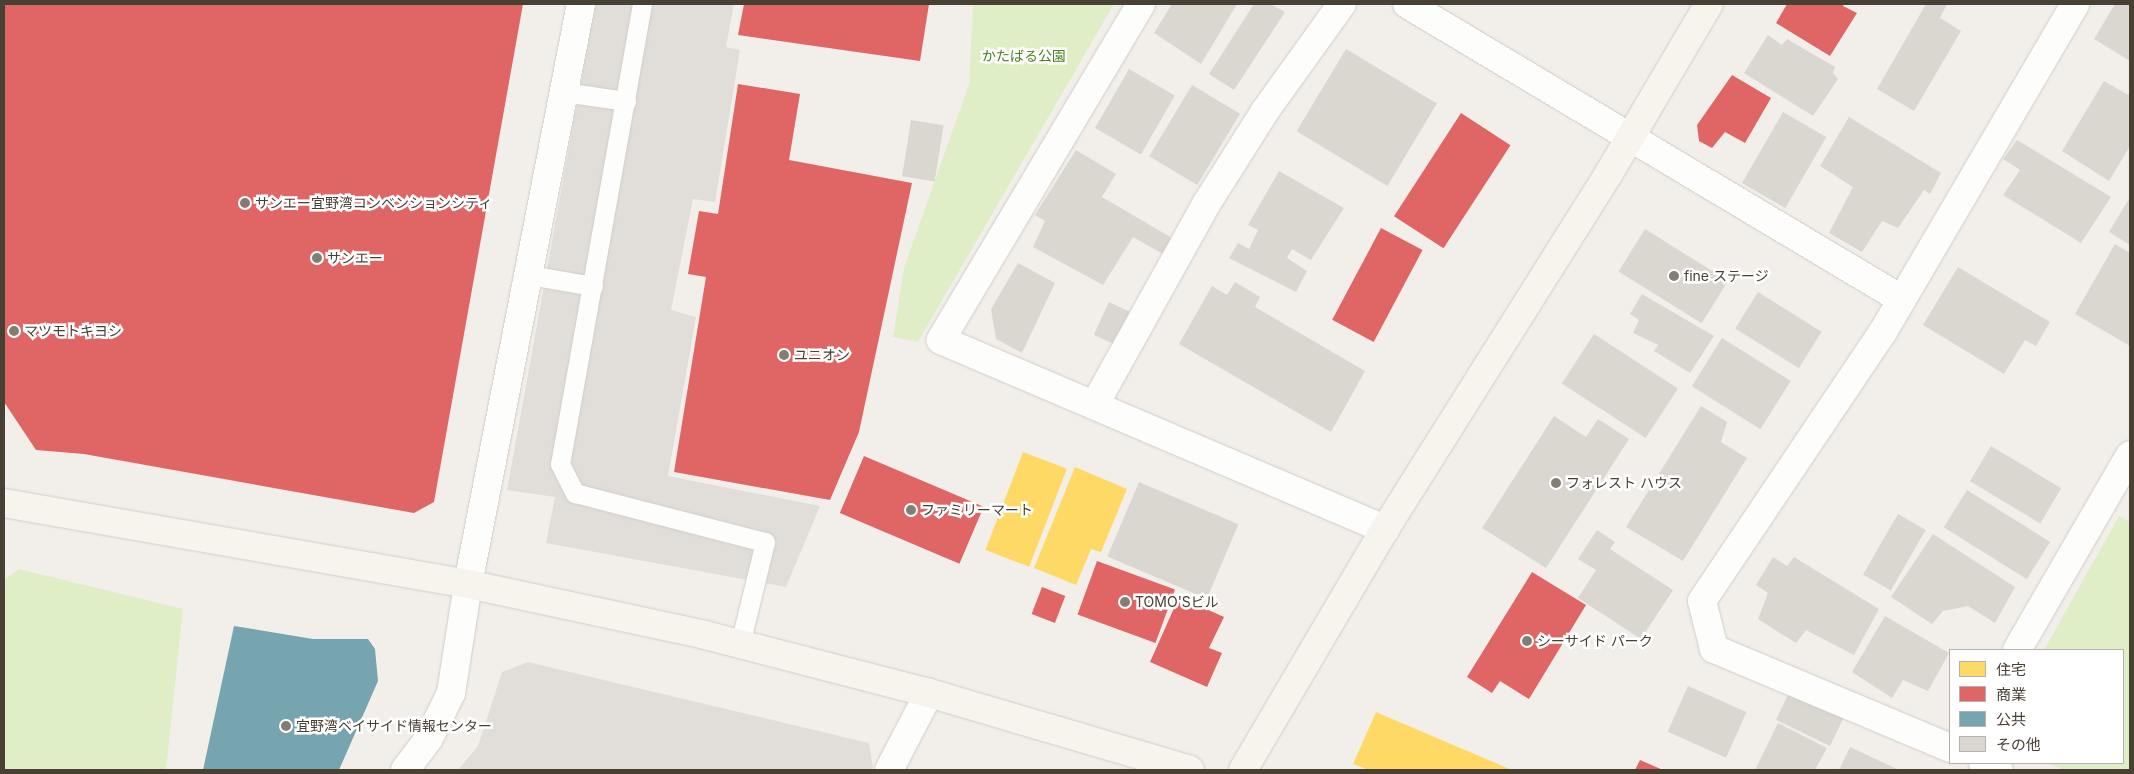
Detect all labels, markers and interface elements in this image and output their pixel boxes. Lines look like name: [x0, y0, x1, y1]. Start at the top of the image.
park label: かたばる公園: [982, 48, 1066, 64]
place label: サンエー宜野湾コンベンションシティ: [255, 195, 493, 211]
marker: サンエー宜野湾コンベンションシティ: [239, 197, 251, 209]
place label: サンエー: [327, 250, 383, 266]
marker: サンエー: [311, 252, 323, 264]
place label: fine ステージ: [1684, 268, 1769, 284]
marker: fine ステージ: [1668, 270, 1680, 282]
place label: マツモトキヨシ: [24, 323, 122, 339]
marker: マツモトキヨシ: [8, 325, 20, 337]
place label: ユニオン: [794, 347, 850, 363]
marker: ユニオン: [778, 349, 790, 361]
place label: フォレスト ハウス: [1566, 475, 1682, 491]
marker: フォレスト ハウス: [1550, 477, 1562, 489]
place label: ファミリーマート: [921, 502, 1033, 518]
marker: ファミリーマート: [905, 504, 917, 516]
place label: TOMO'Sビル: [1135, 594, 1219, 610]
marker: TOMO'Sビル: [1119, 596, 1131, 608]
place label: シーサイド パーク: [1537, 633, 1653, 649]
marker: シーサイド パーク: [1521, 635, 1533, 647]
legend: [1949, 649, 2124, 764]
text: 住宅: [1996, 660, 2026, 679]
text: 商業: [1996, 685, 2026, 704]
text: 公共: [1996, 710, 2026, 729]
place label: 宜野湾ベイサイド情報センター: [296, 718, 492, 734]
marker: 宜野湾ベイサイド情報センター: [280, 720, 292, 732]
text: その他: [1996, 735, 2041, 754]

